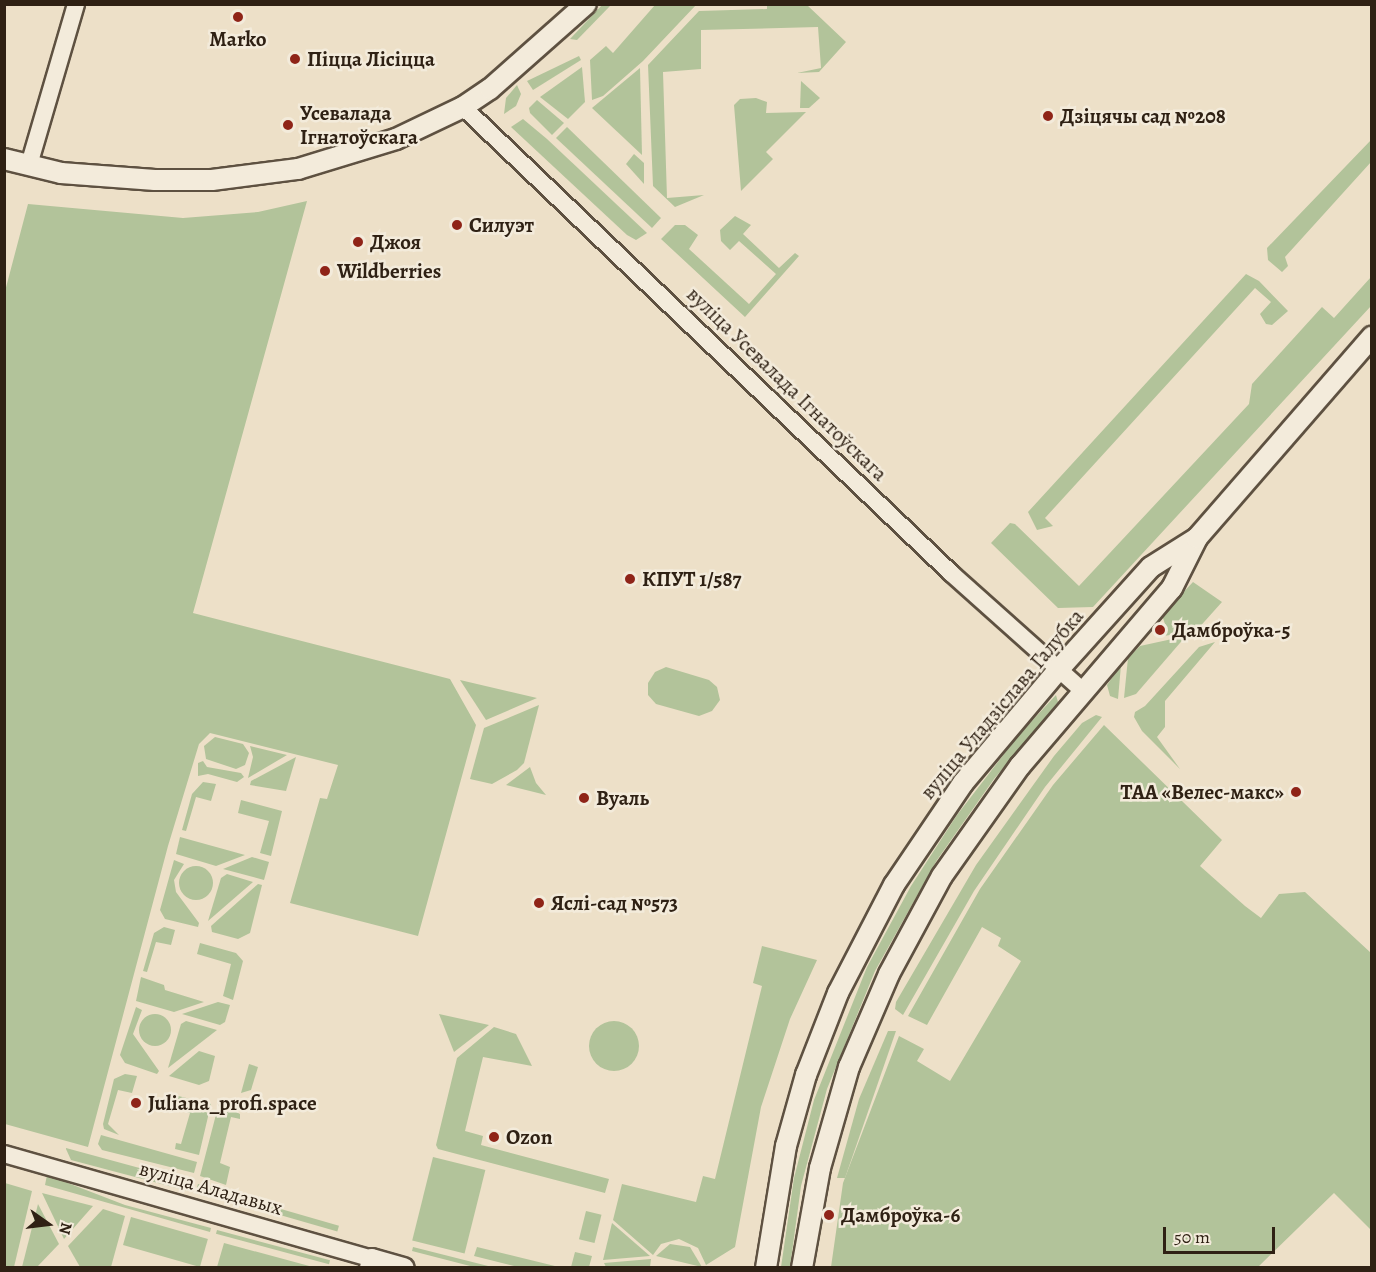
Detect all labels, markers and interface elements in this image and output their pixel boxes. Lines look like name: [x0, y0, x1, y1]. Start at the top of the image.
marker: Marko: [231, 10, 245, 24]
place label: Marko: [209, 26, 267, 52]
place label: Піцца Лісіцца: [307, 46, 435, 72]
marker: Піцца Лісіцца: [288, 52, 302, 66]
place label: Усевалада Ігнатоўскага: [300, 100, 418, 150]
place label: Дзіцячы сад №208: [1060, 103, 1226, 129]
marker: Дзіцячы сад №208: [1041, 109, 1055, 123]
marker: Усевалада Ігнатоўскага: [281, 118, 295, 132]
place label: Силуэт: [469, 212, 534, 238]
marker: Силуэт: [450, 218, 464, 232]
place label: Джоя: [370, 229, 421, 255]
marker: Джоя: [351, 235, 365, 249]
place label: Wildberries: [337, 258, 441, 284]
marker: Wildberries: [318, 264, 332, 278]
street label: вуліца Усевалада Ігнатоўскага: [682, 282, 892, 486]
place label: КПУТ 1/587: [642, 566, 742, 592]
marker: КПУТ 1/587: [623, 572, 637, 586]
street label: вуліца Уладзіслава Галубка: [915, 604, 1089, 804]
place label: Дамброўка-5: [1172, 617, 1291, 643]
marker: Дамброўка-5: [1153, 623, 1167, 637]
place label: ТАА «Велес-макс»: [1120, 779, 1284, 805]
place label: Вуаль: [596, 785, 649, 811]
marker: ТАА «Велес-макс»: [1289, 785, 1303, 799]
marker: Вуаль: [577, 791, 591, 805]
place label: Яслі-сад №573: [551, 890, 678, 916]
marker: Яслі-сад №573: [532, 896, 546, 910]
place label: Juliana_profi.space: [148, 1090, 317, 1116]
marker: Juliana_profi.space: [129, 1096, 143, 1110]
place label: Ozon: [506, 1124, 552, 1150]
marker: Ozon: [487, 1130, 501, 1144]
street label: вуліца Аладавых: [136, 1155, 286, 1221]
north arrow: [18, 1194, 78, 1254]
place label: Дамброўка-6: [841, 1202, 960, 1228]
marker: Дамброўка-6: [822, 1208, 836, 1222]
scale bar: [1166, 1215, 1278, 1253]
text: N: [53, 1220, 78, 1237]
text: 50 m: [1174, 1225, 1210, 1249]

